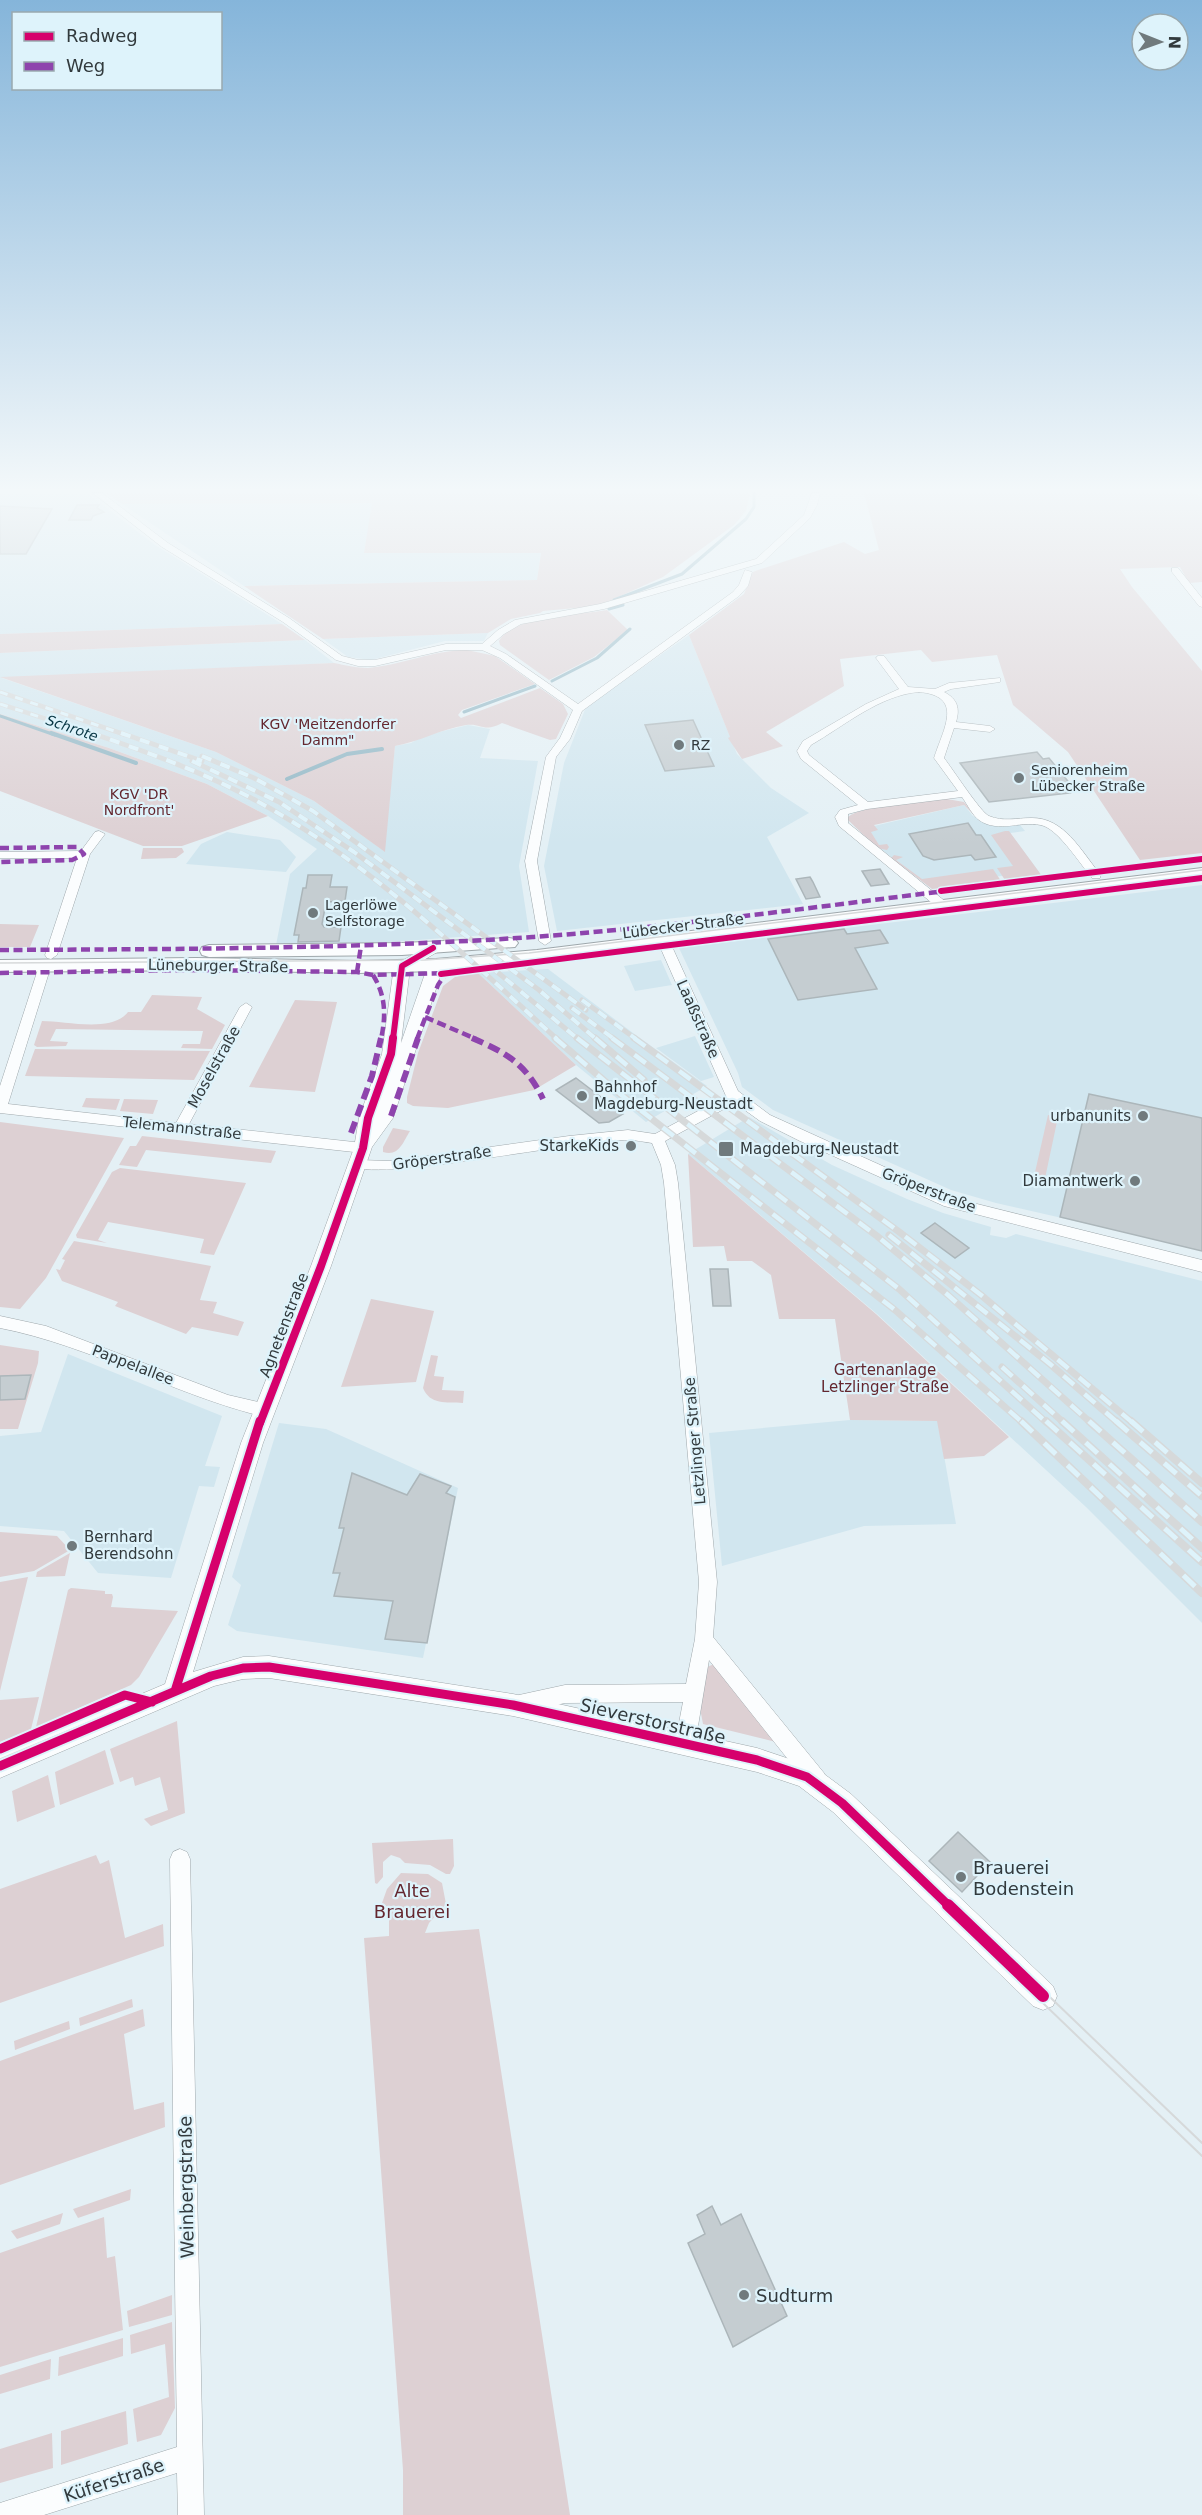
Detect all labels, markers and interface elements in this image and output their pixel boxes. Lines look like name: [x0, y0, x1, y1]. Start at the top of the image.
legend: [12, 12, 222, 90]
north arrow: [1130, 12, 1190, 72]
text: Radweg: [66, 25, 138, 46]
text: N: [1165, 35, 1184, 49]
text: Weg: [66, 55, 105, 76]
water label: Schrote: [44, 712, 100, 744]
park label: KGV 'Meitzendorfer Damm": [260, 716, 396, 748]
place label: RZ: [691, 737, 710, 753]
marker: RZ: [672, 738, 686, 752]
place label: Seniorenheim Lübecker Straße: [1031, 762, 1145, 794]
marker: Seniorenheim Lübecker Straße: [1012, 771, 1026, 785]
park label: KGV 'DR Nordfront': [104, 786, 174, 818]
place label: Lagerlöwe Selfstorage: [325, 897, 405, 929]
marker: Lagerlöwe Selfstorage: [306, 906, 320, 920]
street label: Lübecker Straße: [621, 910, 745, 942]
street label: Lüneburger Straße: [148, 956, 288, 976]
street label: Laaßstraße: [673, 977, 723, 1061]
street label: Moselstraße: [184, 1023, 244, 1111]
place label: Bahnhof Magdeburg-Neustadt: [594, 1078, 753, 1113]
marker: Bahnhof Magdeburg-Neustadt: [575, 1089, 589, 1103]
place label: urbanunits: [1050, 1107, 1131, 1125]
marker: urbanunits: [1136, 1109, 1150, 1123]
street label: Telemannstraße: [120, 1113, 243, 1143]
place label: StarkeKids: [540, 1137, 619, 1155]
marker: StarkeKids: [624, 1139, 638, 1153]
marker: Magdeburg-Neustadt: [717, 1140, 735, 1158]
place label: Magdeburg-Neustadt: [740, 1140, 899, 1158]
street label: Gröperstraße: [392, 1142, 492, 1174]
street label: Gröperstraße: [879, 1164, 979, 1216]
place label: Diamantwerk: [1023, 1172, 1123, 1190]
marker: Diamantwerk: [1128, 1174, 1142, 1188]
street label: Agnetenstraße: [256, 1270, 312, 1380]
street label: Pappelallee: [90, 1341, 176, 1389]
park label: Gartenanlage Letzlinger Straße: [821, 1361, 949, 1396]
street label: Letzlinger Straße: [680, 1376, 710, 1506]
place label: Bernhard Berendsohn: [84, 1528, 174, 1563]
marker: Bernhard Berendsohn: [65, 1539, 79, 1553]
street label: Sieverstorstraße: [578, 1694, 728, 1748]
place label: Brauerei Bodenstein: [973, 1857, 1074, 1899]
marker: Brauerei Bodenstein: [954, 1870, 968, 1884]
park label: Alte Brauerei: [374, 1880, 450, 1922]
street label: Weinbergstraße: [174, 2116, 198, 2258]
place label: Sudturm: [756, 2285, 833, 2306]
marker: Sudturm: [737, 2288, 751, 2302]
street label: Küferstraße: [61, 2454, 167, 2506]

